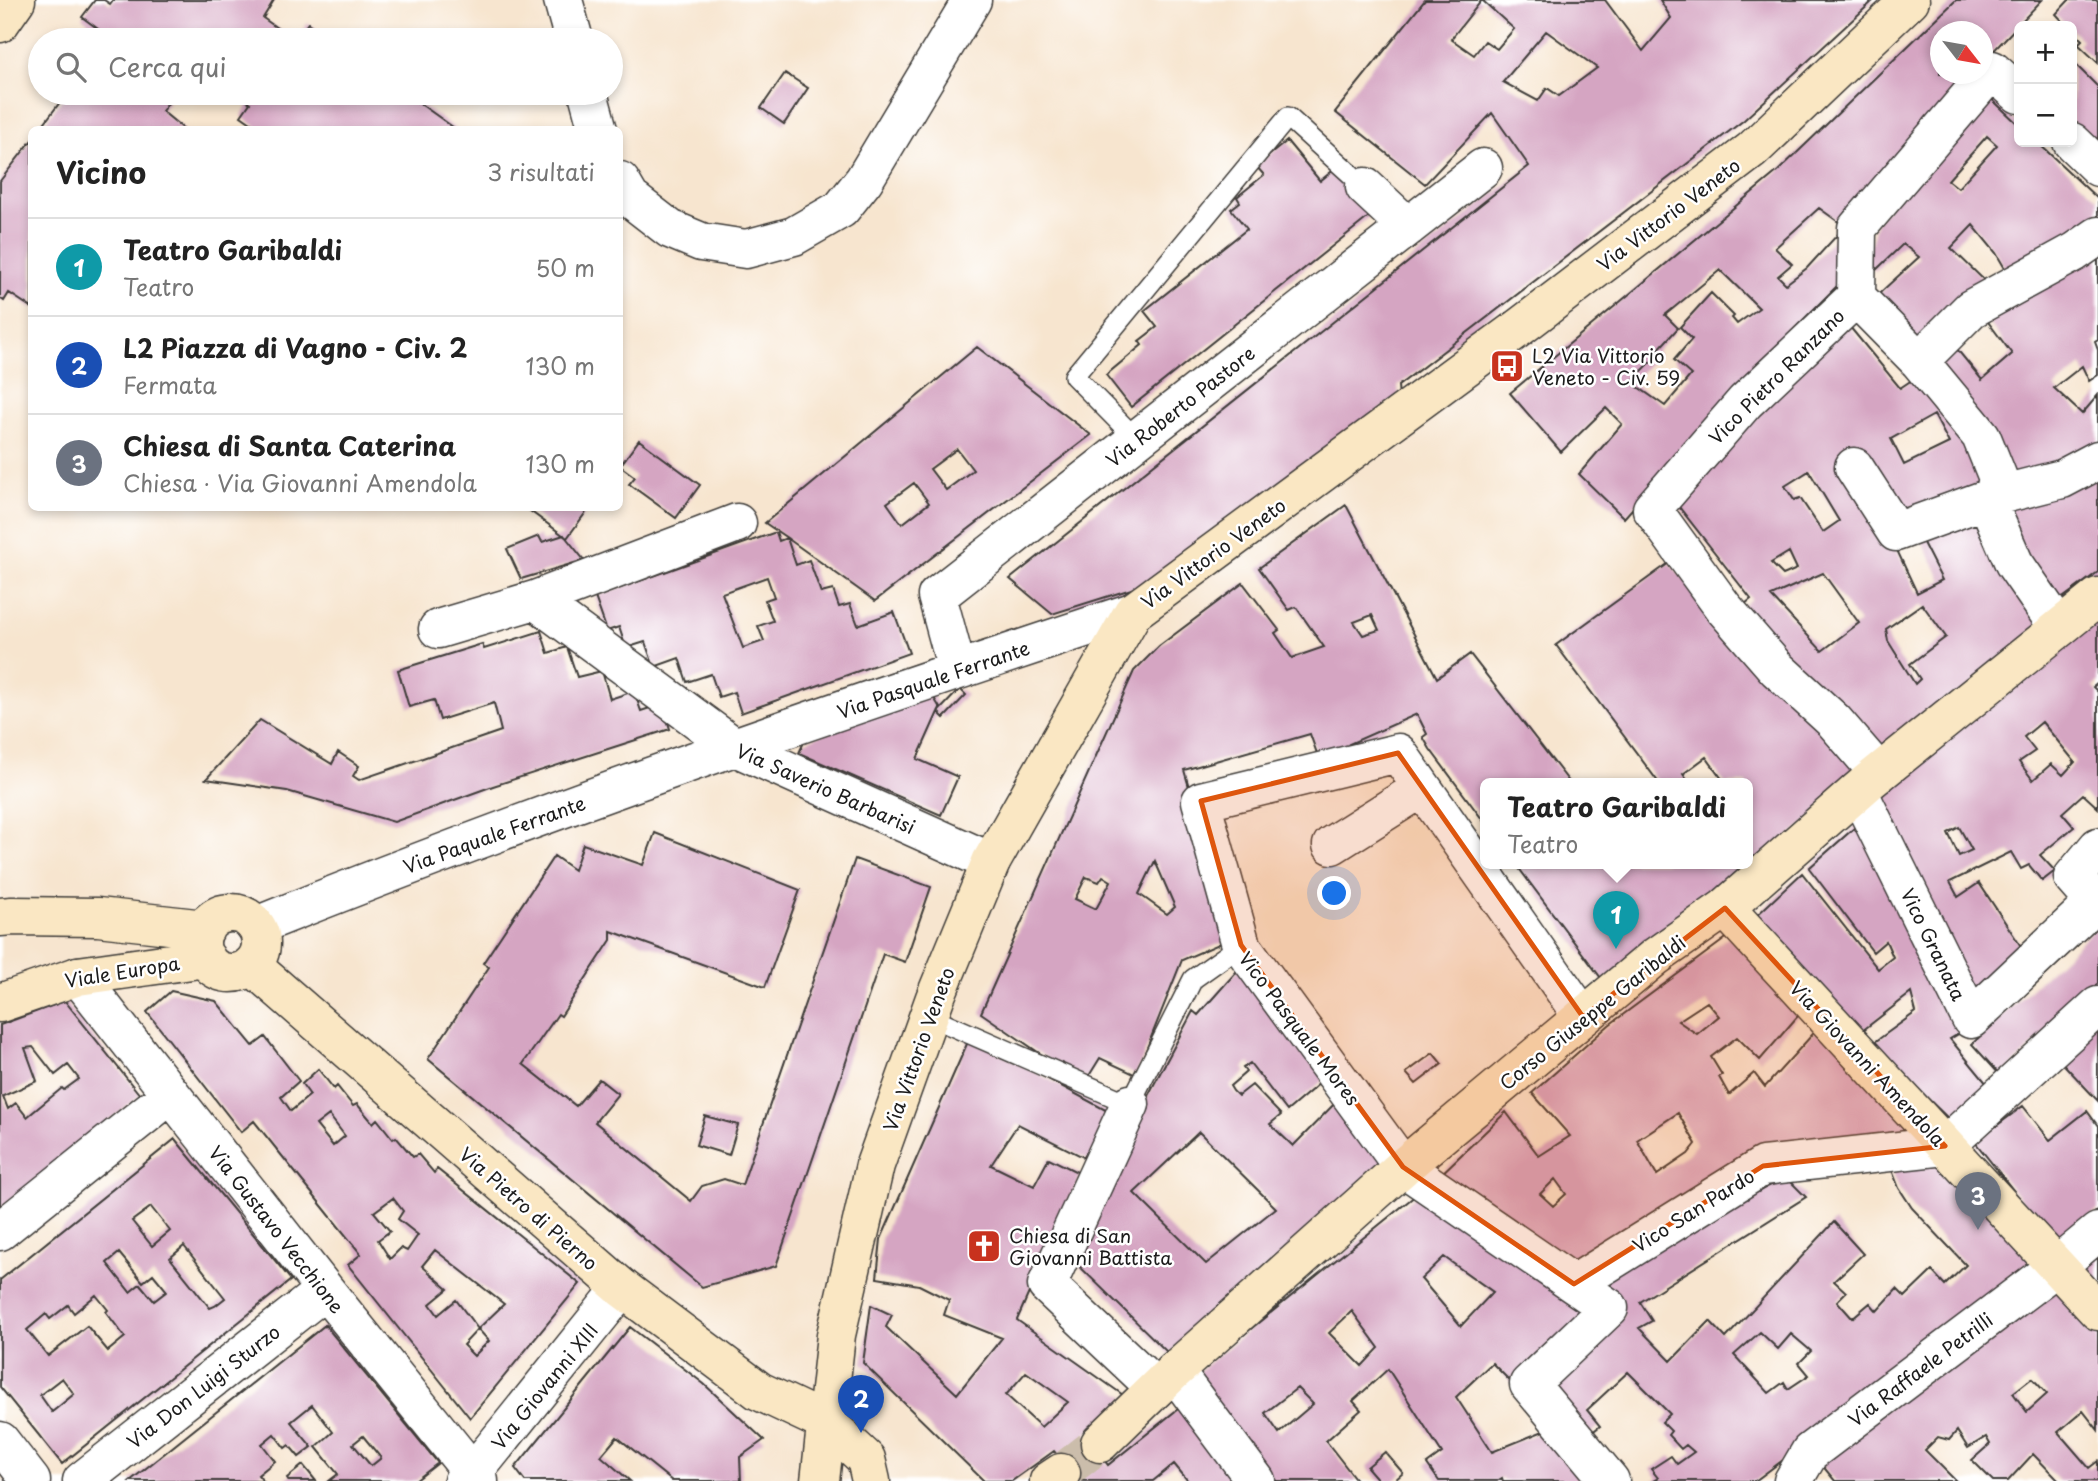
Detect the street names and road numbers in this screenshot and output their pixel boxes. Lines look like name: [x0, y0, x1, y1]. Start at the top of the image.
street label: Via Vittorio Veneto: [1591, 151, 1745, 277]
street label: Vico Pietro Ranzano: [1702, 302, 1850, 450]
street label: Via Roberto Pastore: [1100, 339, 1260, 473]
street label: Via Vittorio Veneto: [1135, 491, 1291, 615]
street label: Via Pasquale Ferrante: [833, 633, 1033, 725]
street label: Via Saverio Barbarisi: [732, 736, 920, 840]
street label: Via Paquale Ferrante: [399, 788, 589, 880]
street label: Vico Granata: [1895, 883, 1973, 1005]
street label: Corso Giuseppe Garibaldi: [1493, 928, 1691, 1096]
street label: Vico Pasquale Mores: [1233, 945, 1367, 1111]
street label: Viale Europa: [63, 948, 182, 994]
street label: Via Vittorio Veneto: [875, 963, 961, 1135]
street label: Via Giovanni Amendola: [1784, 974, 1952, 1152]
street label: Via Gustavo Vecchione: [203, 1139, 351, 1319]
street label: Via Pietro di Pierno: [454, 1140, 604, 1276]
street label: Vico San Pardo: [1627, 1161, 1759, 1259]
street label: Via Raffaele Petrilli: [1842, 1305, 1998, 1433]
street label: Via Don Luigi Sturzo: [121, 1317, 285, 1455]
street label: Via Giovanni XIII: [484, 1317, 604, 1455]

